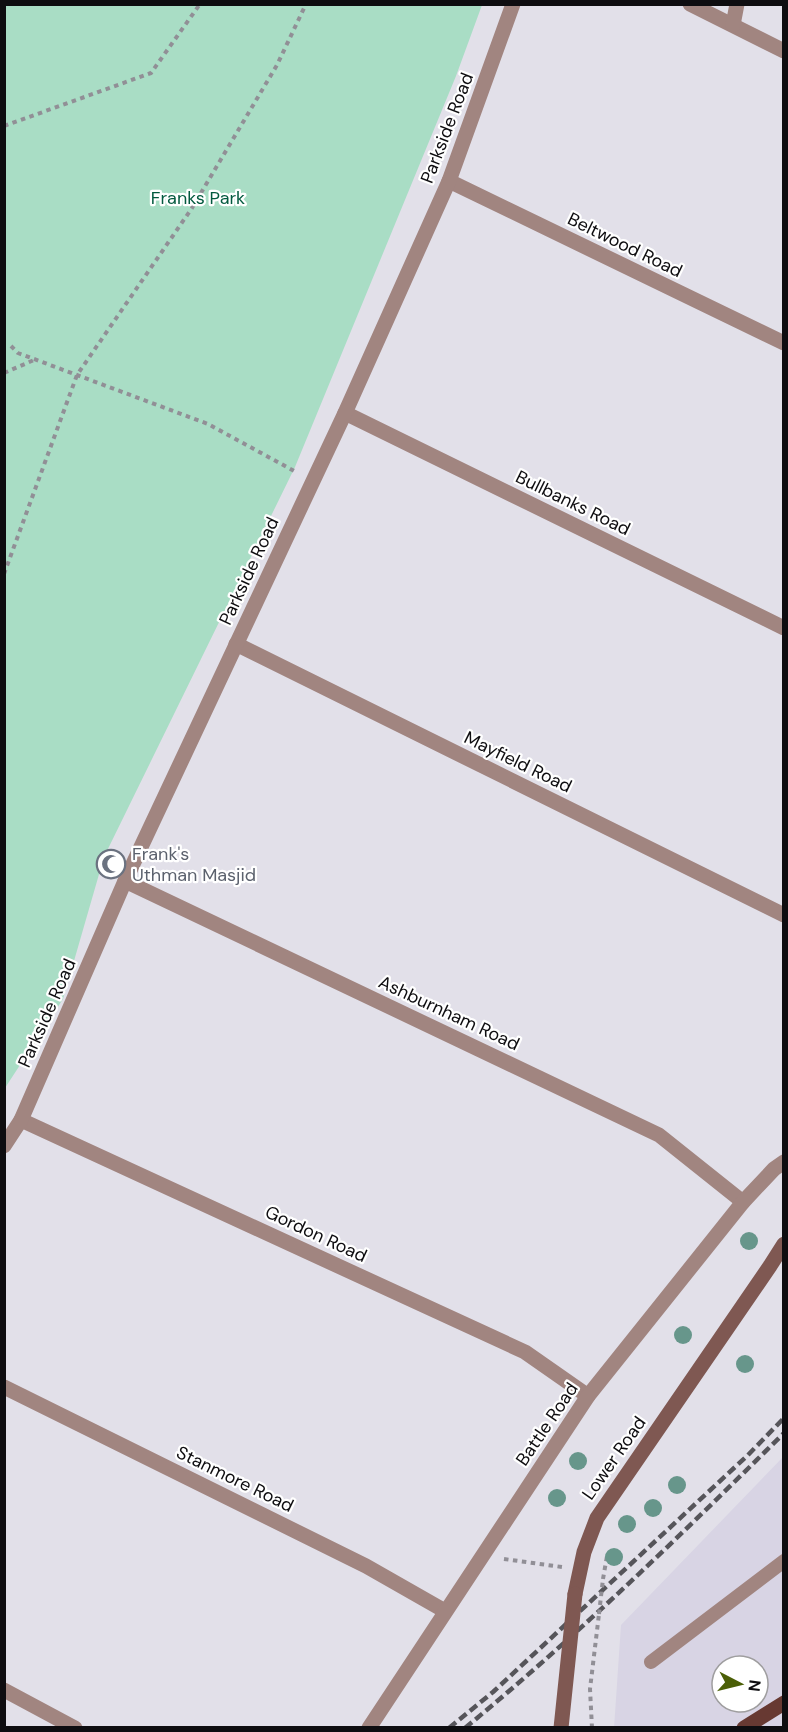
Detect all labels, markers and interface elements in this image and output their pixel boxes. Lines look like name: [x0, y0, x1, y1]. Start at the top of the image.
street label: Parkside Road: [415, 69, 479, 187]
park label: Franks Park: [151, 186, 245, 210]
street label: Beltwood Road: [564, 207, 686, 283]
street label: Bullbanks Road: [512, 465, 634, 541]
street label: Parkside Road: [213, 513, 285, 629]
street label: Mayfield Road: [460, 726, 576, 798]
place label: Frank's Uthman Masjid: [132, 842, 256, 887]
mosque icon: Frank's Uthman Masjid: [95, 848, 127, 880]
street label: Parkside Road: [12, 955, 82, 1071]
street label: Ashburnham Road: [375, 970, 523, 1056]
street label: Gordon Road: [261, 1200, 371, 1268]
street label: Battle Road: [510, 1378, 584, 1470]
street label: Lower Road: [577, 1412, 651, 1504]
street label: Stanmore Road: [172, 1440, 298, 1518]
north arrow: [710, 1654, 770, 1714]
text: N: [743, 1679, 766, 1693]

